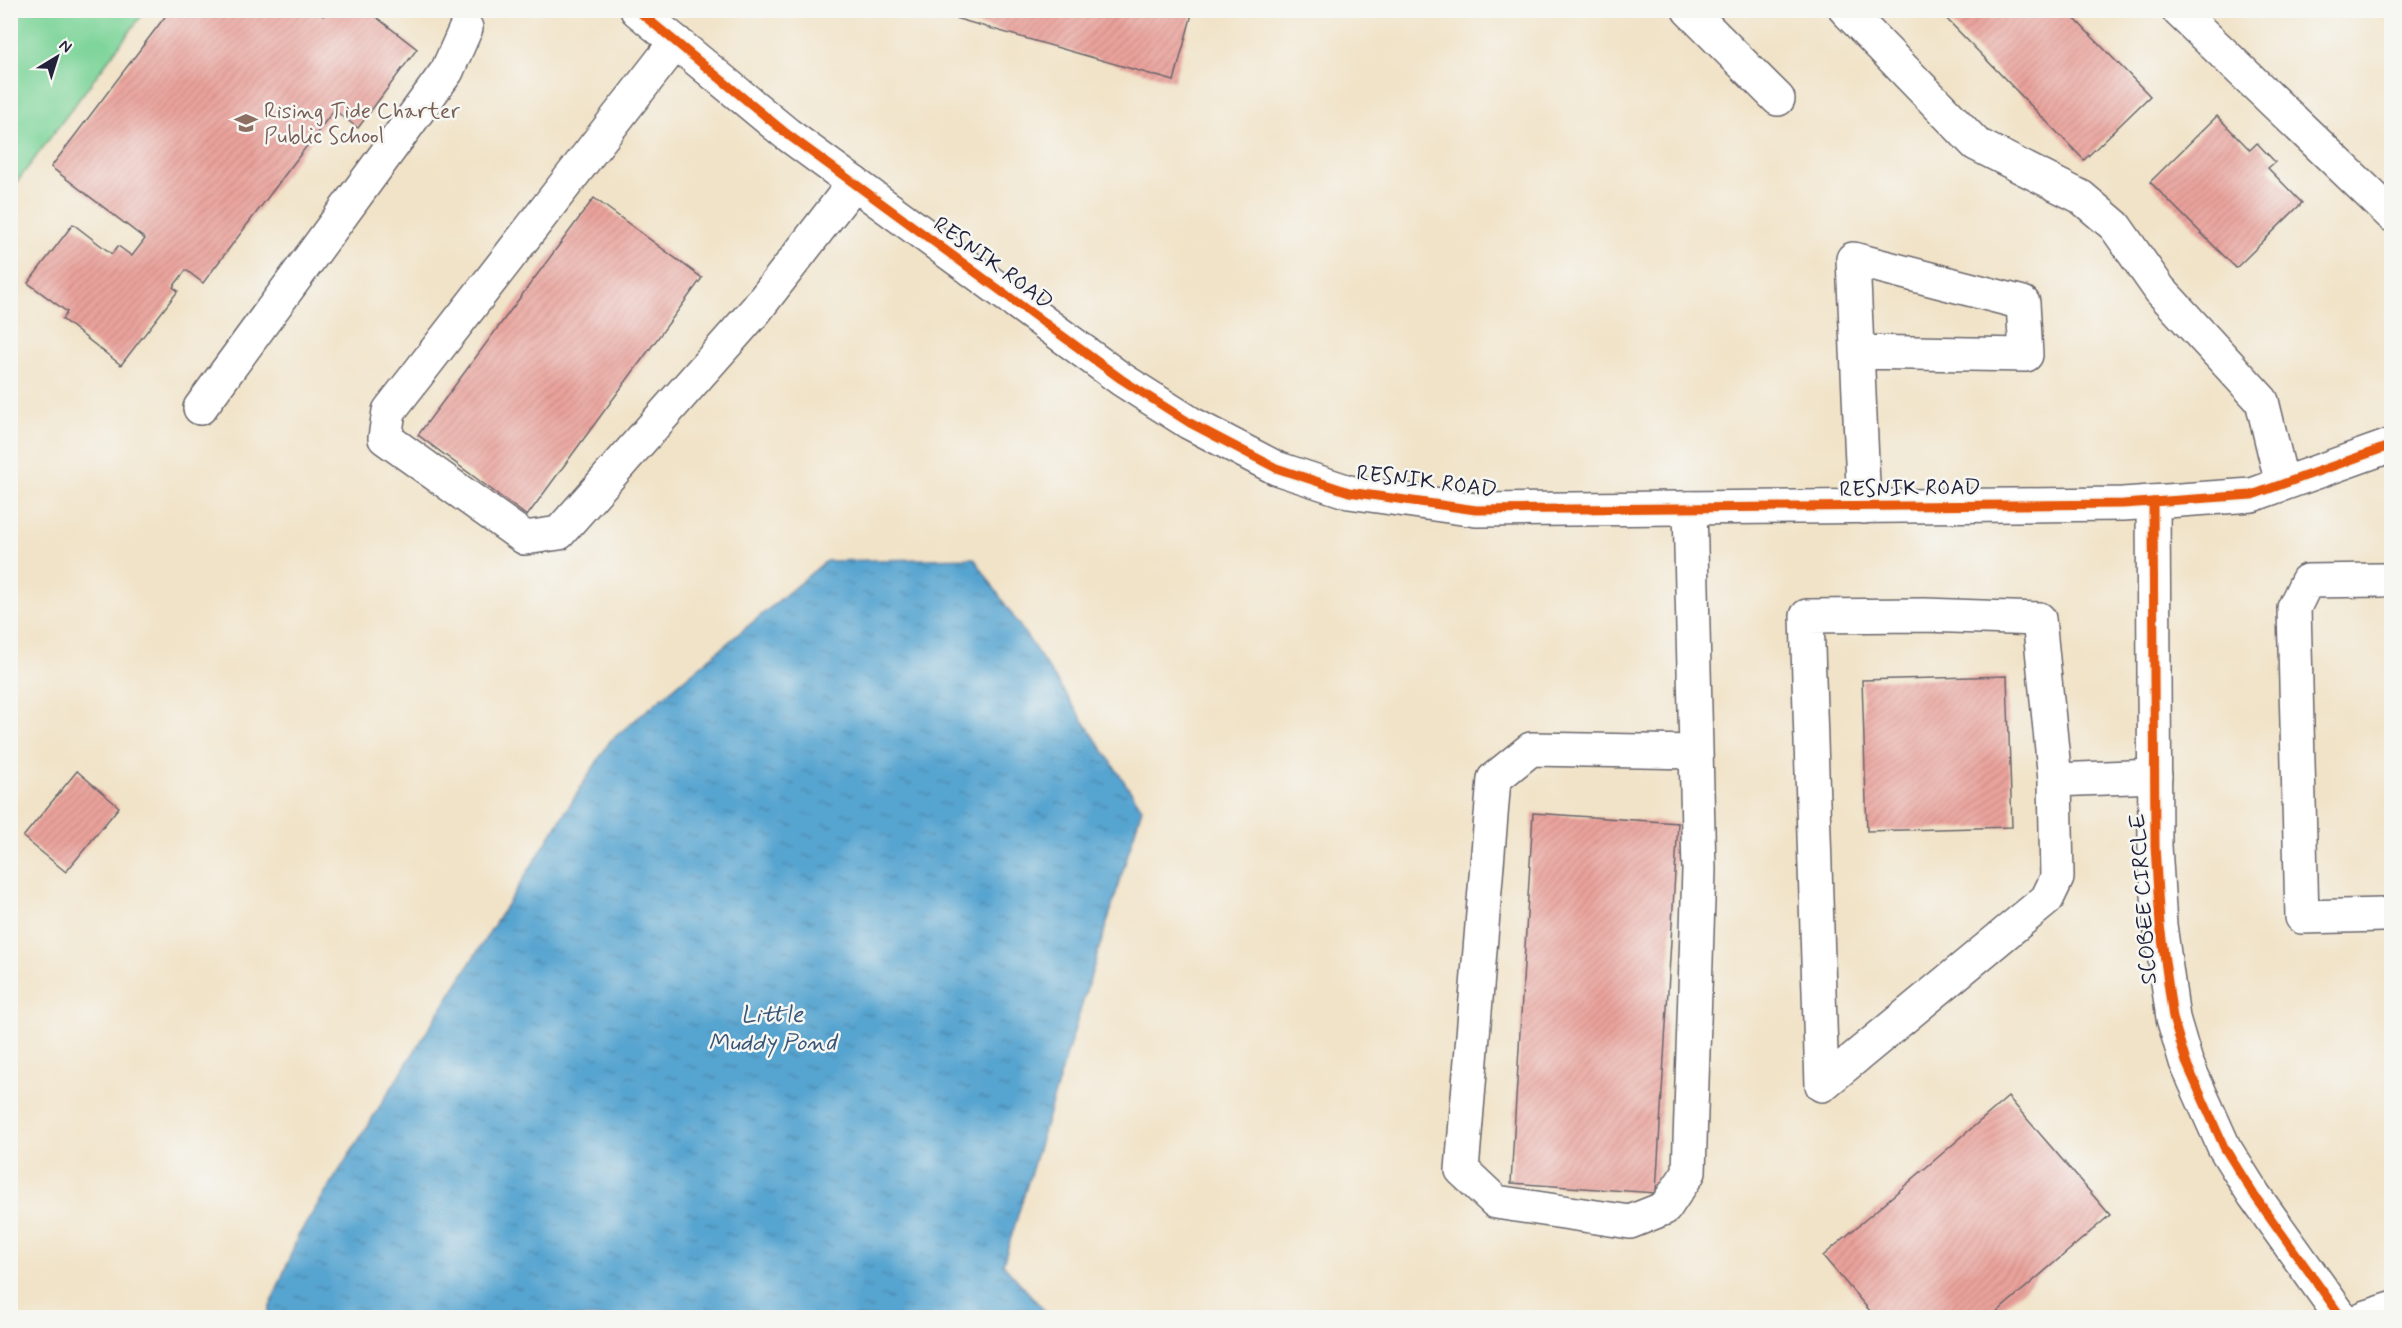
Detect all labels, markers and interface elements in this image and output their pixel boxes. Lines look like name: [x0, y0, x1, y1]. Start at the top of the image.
north arrow: [27, 27, 87, 87]
text: N: [55, 35, 76, 58]
place label: Rising Tide Charter Public School: [264, 98, 461, 151]
school or university icon: Rising Tide Charter Public School: [233, 110, 259, 136]
street label: RESNIK ROAD: [927, 211, 1058, 317]
street label: RESNIK ROAD: [1355, 459, 1499, 505]
street label: RESNIK ROAD: [1839, 474, 1981, 504]
street label: SCOBEE CIRCLE: [2124, 812, 2164, 985]
water label: Little Muddy Pond: [708, 1000, 839, 1059]

